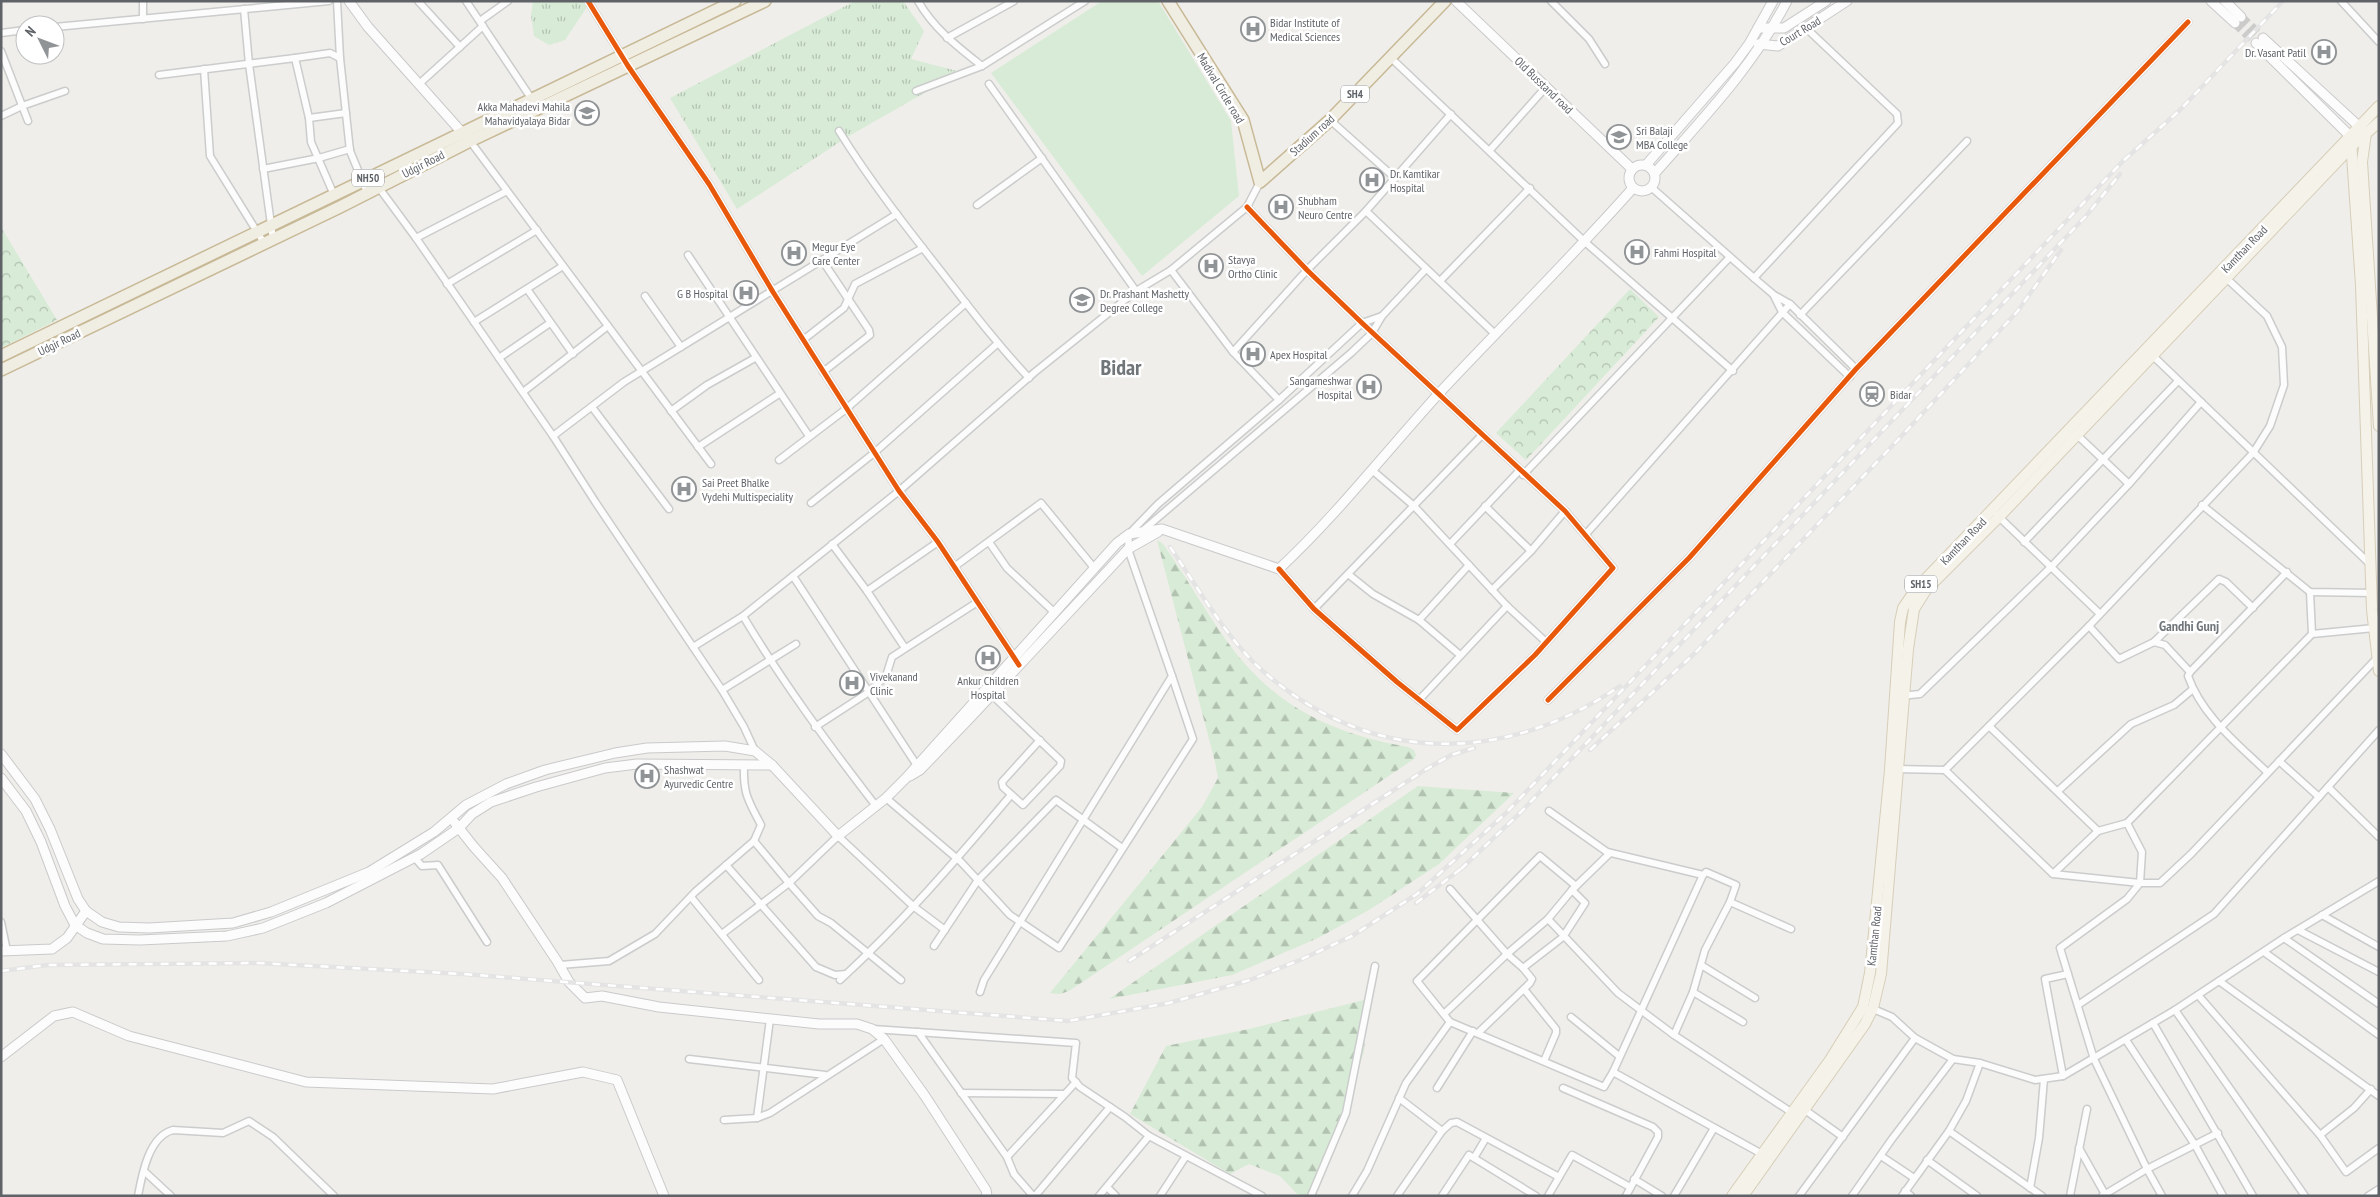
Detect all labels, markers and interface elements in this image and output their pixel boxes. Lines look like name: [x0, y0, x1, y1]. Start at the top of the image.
street label: Court Road: [1777, 13, 1823, 49]
north arrow: [15, 15, 65, 65]
place label: Bidar Institute of Medical Sciences: [1270, 15, 1340, 44]
hospital icon: Bidar Institute of Medical Sciences: [1240, 16, 1266, 42]
text: N: [21, 22, 40, 40]
hospital icon: Dr. Vasant Patil: [2311, 39, 2337, 65]
place label: Dr. Vasant Patil: [2245, 45, 2306, 60]
street label: Madival Circle road: [1194, 50, 1248, 126]
street label: Old Busstand road: [1512, 53, 1576, 117]
road number: SH4: [1341, 86, 1369, 102]
place label: Akka Mahadevi Mahila Mahavidyalaya Bidar: [477, 99, 571, 128]
school or university icon: Akka Mahadevi Mahila Mahavidyalaya Bidar: [574, 100, 600, 126]
street label: Stadium road: [1287, 111, 1337, 159]
place label: Sri Balaji MBA College: [1636, 123, 1688, 152]
school or university icon: Sri Balaji MBA College: [1606, 124, 1632, 150]
street label: Udgir Road: [399, 147, 447, 181]
place label: Dr. Kamtikar Hospital: [1390, 166, 1440, 195]
hospital icon: Dr. Kamtikar Hospital: [1359, 167, 1385, 193]
road number: NH50: [352, 170, 384, 187]
place label: Shubham Neuro Centre: [1298, 193, 1353, 222]
hospital icon: Shubham Neuro Centre: [1268, 194, 1294, 220]
street label: Kamthan Road: [2218, 222, 2270, 276]
place label: Megur Eye Care Center: [812, 239, 860, 268]
hospital icon: Fahmi Hospital: [1624, 239, 1650, 265]
hospital icon: Megur Eye Care Center: [781, 240, 807, 266]
place label: Fahmi Hospital: [1654, 245, 1717, 260]
place label: Stavya Ortho Clinic: [1228, 252, 1278, 281]
hospital icon: Stavya Ortho Clinic: [1198, 253, 1224, 279]
hospital icon: G B Hospital: [733, 280, 759, 306]
place label: G B Hospital: [677, 286, 728, 301]
place label: Dr. Prashant Mashetty Degree College: [1100, 286, 1190, 315]
school or university icon: Dr. Prashant Mashetty Degree College: [1069, 287, 1095, 313]
street label: Udgir Road: [35, 325, 83, 359]
hospital icon: Apex Hospital: [1240, 341, 1266, 367]
place label: Apex Hospital: [1270, 347, 1327, 362]
district label: Bidar: [1100, 353, 1142, 381]
place label: Sangameshwar Hospital: [1290, 373, 1353, 402]
hospital icon: Sangameshwar Hospital: [1356, 374, 1382, 400]
station icon: Bidar: [1859, 381, 1885, 407]
place label: Bidar: [1890, 387, 1912, 402]
place label: Sai Preet Bhalke Vydehi Multispeciality: [701, 475, 793, 504]
hospital icon: Sai Preet Bhalke Vydehi Multispeciality: [671, 476, 697, 502]
street label: Kamthan Road: [1937, 514, 1989, 568]
road number: SH15: [1905, 576, 1937, 592]
district label: Gandhi Gunj: [2159, 617, 2219, 635]
hospital icon: Ankur Children Hospital: [975, 645, 1001, 671]
place label: Vivekanand Clinic: [869, 669, 918, 698]
hospital icon: Vivekanand Clinic: [839, 670, 865, 696]
place label: Ankur Children Hospital: [957, 673, 1019, 702]
place label: Shashwat Ayurvedic Centre: [664, 762, 733, 791]
hospital icon: Shashwat Ayurvedic Centre: [634, 763, 660, 789]
street label: Kamthan Road: [1863, 905, 1885, 967]

